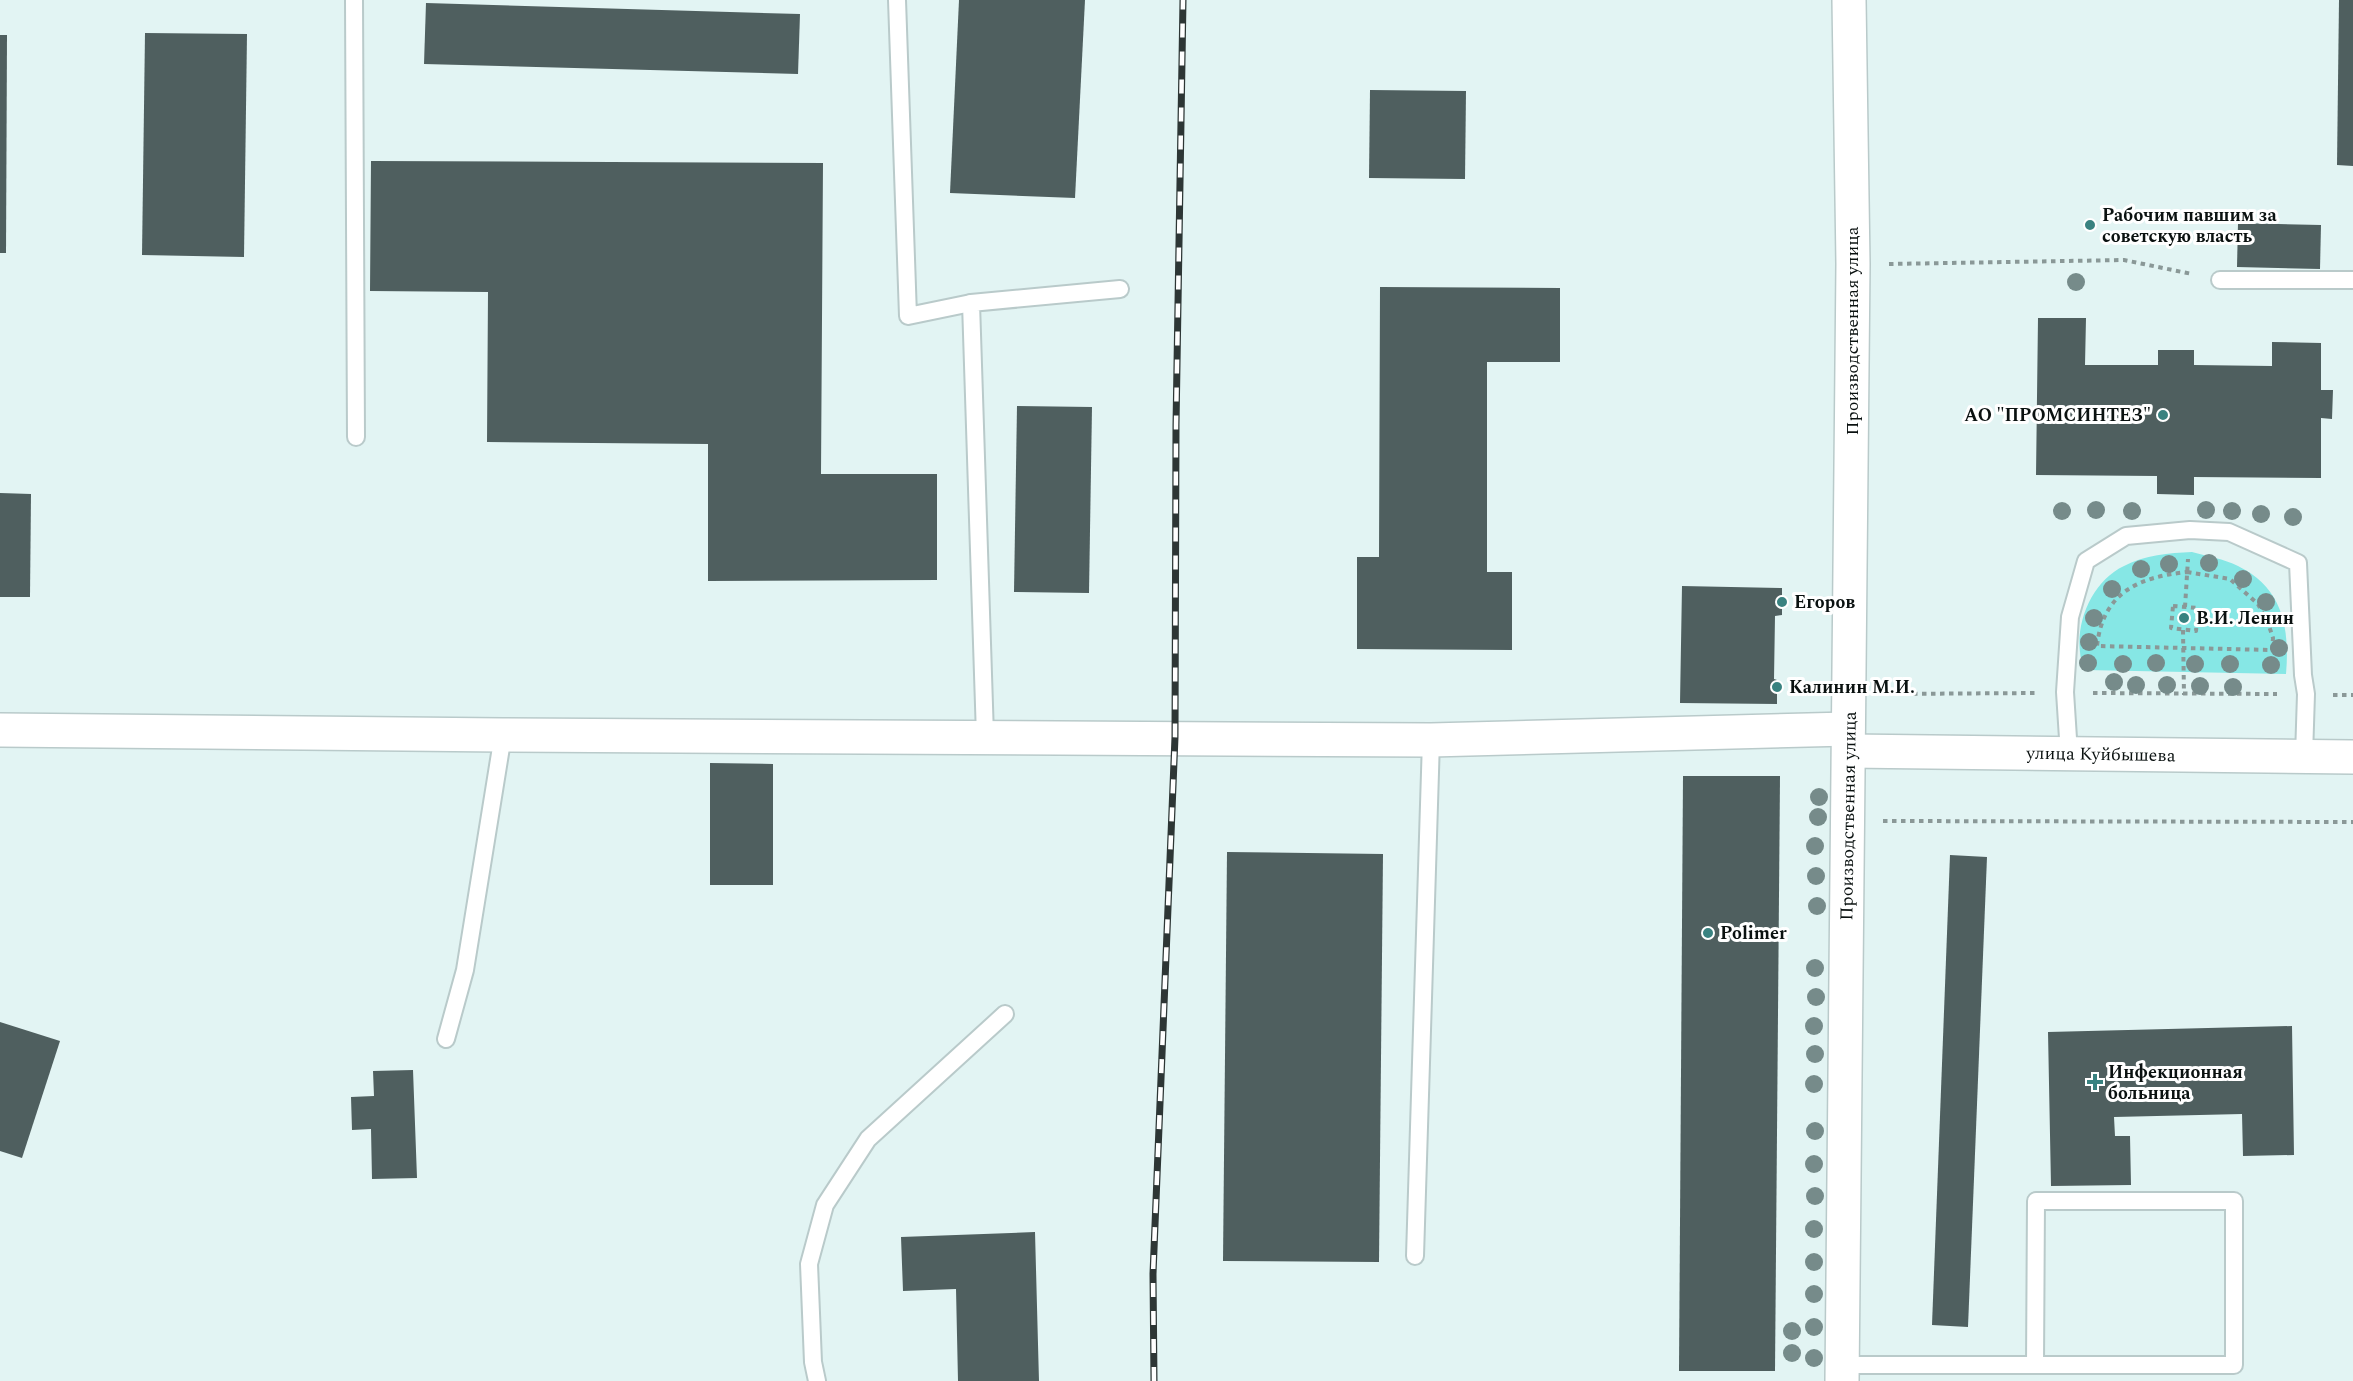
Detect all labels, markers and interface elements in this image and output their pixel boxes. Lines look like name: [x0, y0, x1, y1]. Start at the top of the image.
place label: Рабочим павшим за советскую власть: [2102, 202, 2278, 250]
marker: Рабочим павшим за советскую власть: [2083, 218, 2097, 232]
street label: Производственная улица: [1839, 226, 1866, 436]
place label: АО "ПРОМСИНТЕЗ": [1964, 402, 2151, 429]
marker: АО "ПРОМСИНТЕЗ": [2156, 408, 2170, 422]
place label: Егоров: [1794, 589, 1855, 616]
marker: Егоров: [1775, 595, 1789, 609]
place label: В.И. Ленин: [2196, 605, 2294, 632]
marker: В.И. Ленин: [2177, 611, 2191, 625]
place label: Калинин М.И.: [1789, 674, 1915, 701]
marker: Калинин М.И.: [1770, 680, 1784, 694]
street label: Производственная улица: [1833, 711, 1864, 921]
street label: улица Куйбышева: [2025, 740, 2176, 769]
place label: Polimer: [1720, 920, 1787, 947]
marker: Polimer: [1701, 926, 1715, 940]
place label: Инфекционная больница: [2108, 1059, 2243, 1107]
marker: Инфекционная больница: [2086, 1073, 2104, 1091]

